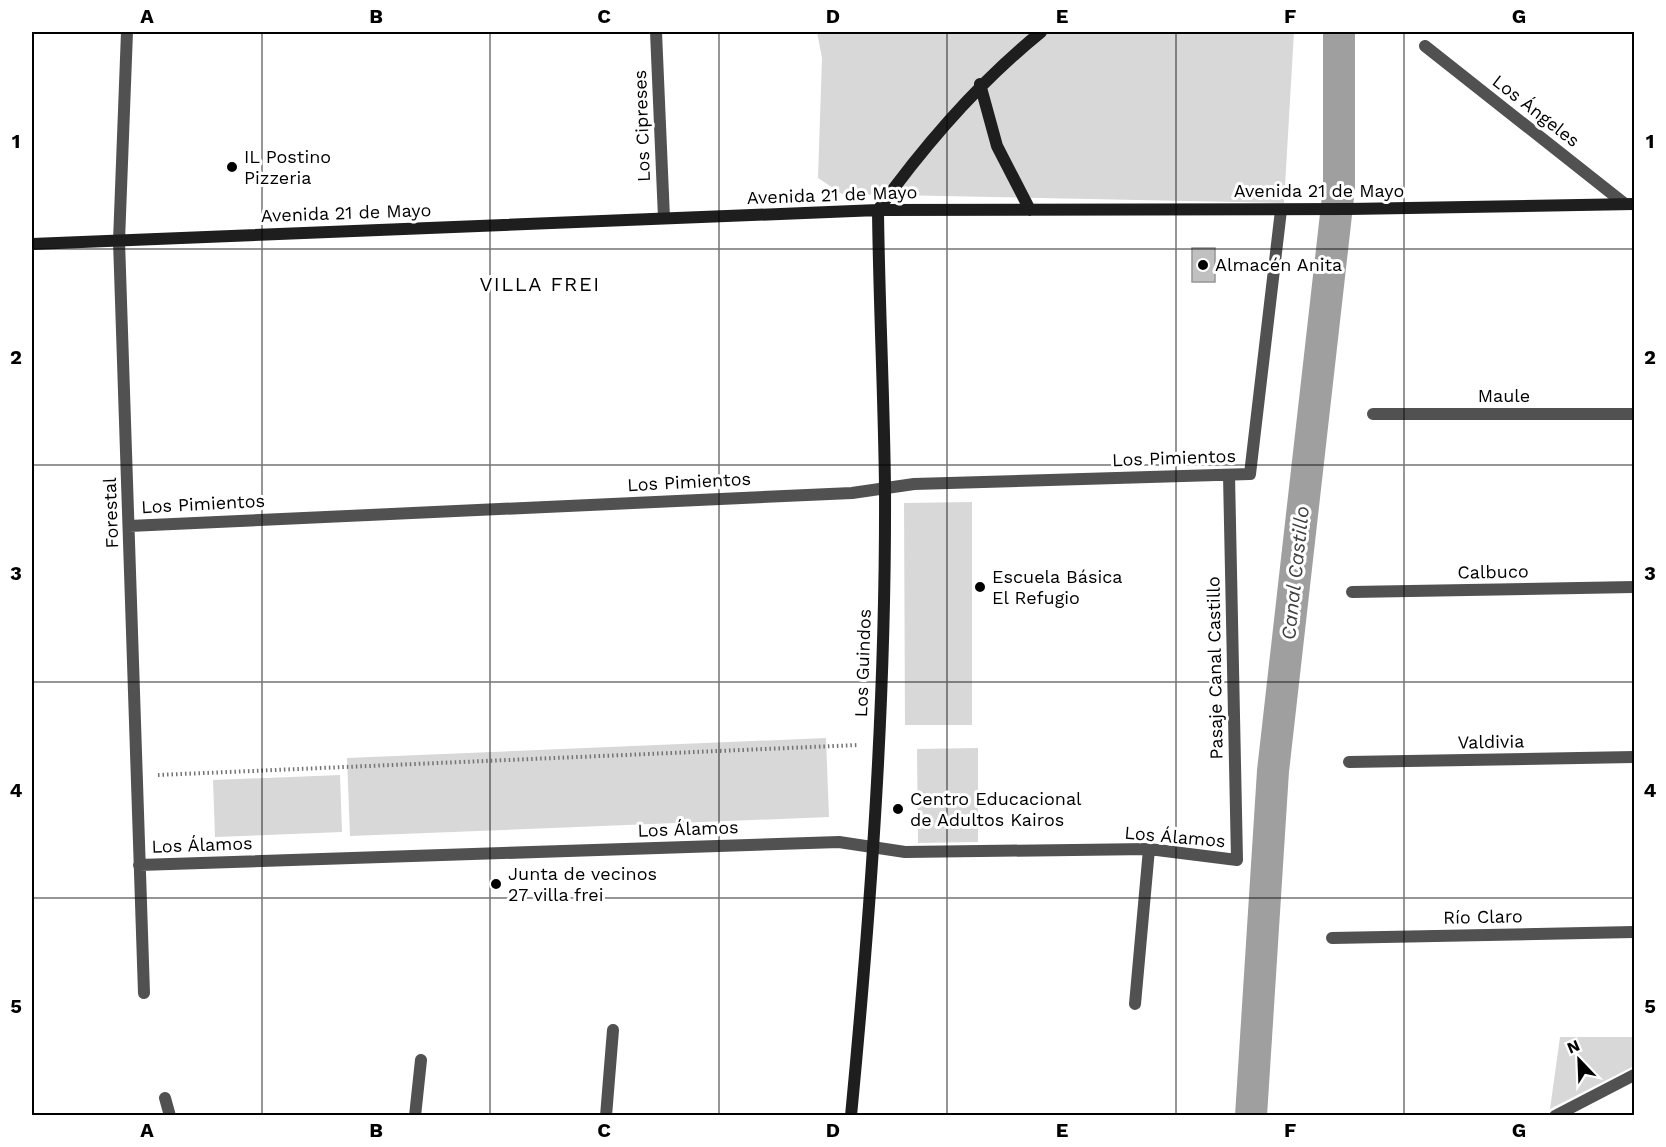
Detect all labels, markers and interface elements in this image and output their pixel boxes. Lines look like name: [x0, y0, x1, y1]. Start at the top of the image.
text: A: [140, 4, 154, 28]
text: B: [369, 4, 383, 28]
text: C: [597, 4, 611, 28]
text: D: [826, 4, 840, 28]
text: E: [1056, 4, 1068, 28]
text: F: [1284, 4, 1296, 28]
text: G: [1512, 4, 1526, 28]
street label: Los Cipreses: [629, 70, 654, 182]
street label: Los Ángeles: [1489, 70, 1584, 151]
text: 1: [12, 129, 20, 153]
text: 1: [1646, 129, 1654, 153]
place label: IL Postino Pizzeria: [244, 146, 331, 188]
marker: IL Postino Pizzeria: [225, 160, 239, 174]
street label: Avenida 21 de Mayo: [1234, 180, 1404, 201]
street label: Avenida 21 de Mayo: [746, 181, 918, 208]
street label: Avenida 21 de Mayo: [260, 199, 432, 226]
place label: Almacén Anita: [1215, 254, 1342, 275]
marker: Almacén Anita: [1196, 258, 1210, 272]
district label: VILLA FREI: [479, 272, 601, 296]
text: 2: [10, 345, 22, 369]
text: 2: [1644, 345, 1656, 369]
street label: Maule: [1478, 385, 1530, 406]
street label: Los Pimientos: [1112, 445, 1236, 470]
street label: Los Pimientos: [627, 468, 751, 495]
street label: Forestal: [99, 477, 122, 549]
street label: Los Pimientos: [141, 490, 265, 517]
water label: Canal Castillo: [1276, 505, 1314, 641]
street label: Calbuco: [1457, 560, 1529, 583]
text: 3: [10, 561, 22, 585]
text: 3: [1644, 561, 1656, 585]
place label: Escuela Básica El Refugio: [992, 566, 1122, 608]
street label: Pasaje Canal Castillo: [1202, 576, 1227, 760]
marker: Escuela Básica El Refugio: [973, 580, 987, 594]
street label: Los Guindos: [850, 608, 875, 718]
street label: Valdivia: [1457, 730, 1525, 753]
text: 4: [10, 778, 23, 802]
text: 4: [1644, 778, 1657, 802]
place label: Centro Educacional de Adultos Kairos: [910, 788, 1082, 830]
marker: Centro Educacional de Adultos Kairos: [891, 802, 905, 816]
street label: Los Álamos: [637, 816, 739, 841]
street label: Los Álamos: [1124, 822, 1226, 851]
street label: Los Álamos: [151, 832, 253, 857]
place label: Junta de vecinos 27 villa frei: [508, 863, 657, 905]
marker: Junta de vecinos 27 villa frei: [489, 877, 503, 891]
street label: Río Claro: [1443, 905, 1523, 928]
text: 5: [10, 994, 22, 1018]
text: 5: [1644, 994, 1656, 1018]
north arrow: [1549, 1030, 1609, 1090]
text: N: [1564, 1036, 1583, 1058]
text: A: [140, 1118, 154, 1142]
text: B: [369, 1118, 383, 1142]
text: C: [597, 1118, 611, 1142]
text: D: [826, 1118, 840, 1142]
text: E: [1056, 1118, 1068, 1142]
text: F: [1284, 1118, 1296, 1142]
text: G: [1512, 1118, 1526, 1142]

